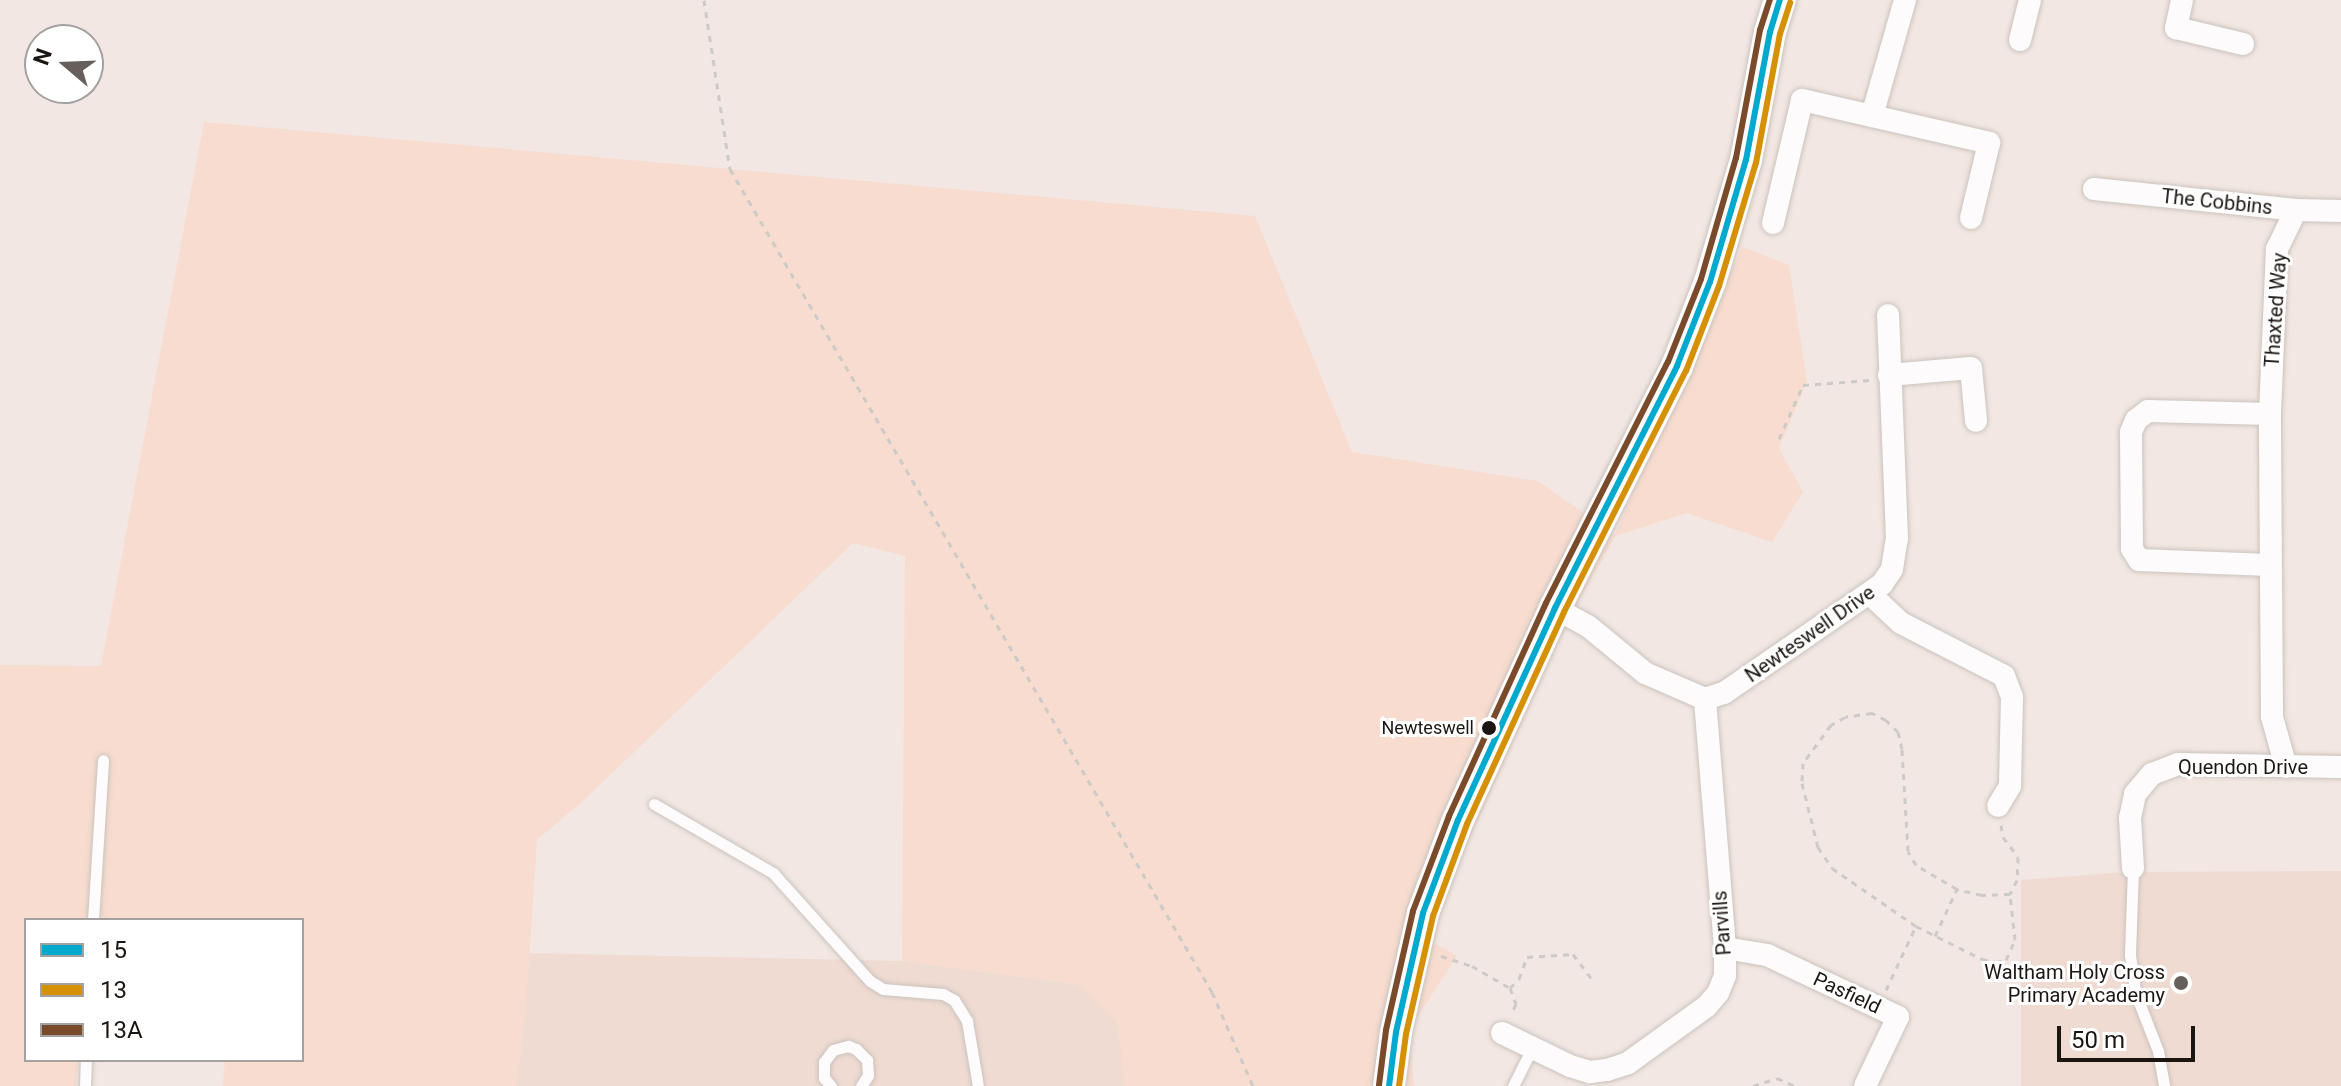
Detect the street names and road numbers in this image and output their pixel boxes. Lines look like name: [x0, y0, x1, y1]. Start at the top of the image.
street label: The Cobbins: [2160, 184, 2274, 220]
street label: Thaxted Way: [2260, 252, 2292, 368]
street label: Newteswell Drive: [1741, 580, 1879, 688]
street label: Quendon Drive: [2178, 755, 2308, 779]
street label: Parvills: [1708, 890, 1736, 956]
street label: Pasfield: [1810, 967, 1884, 1019]

